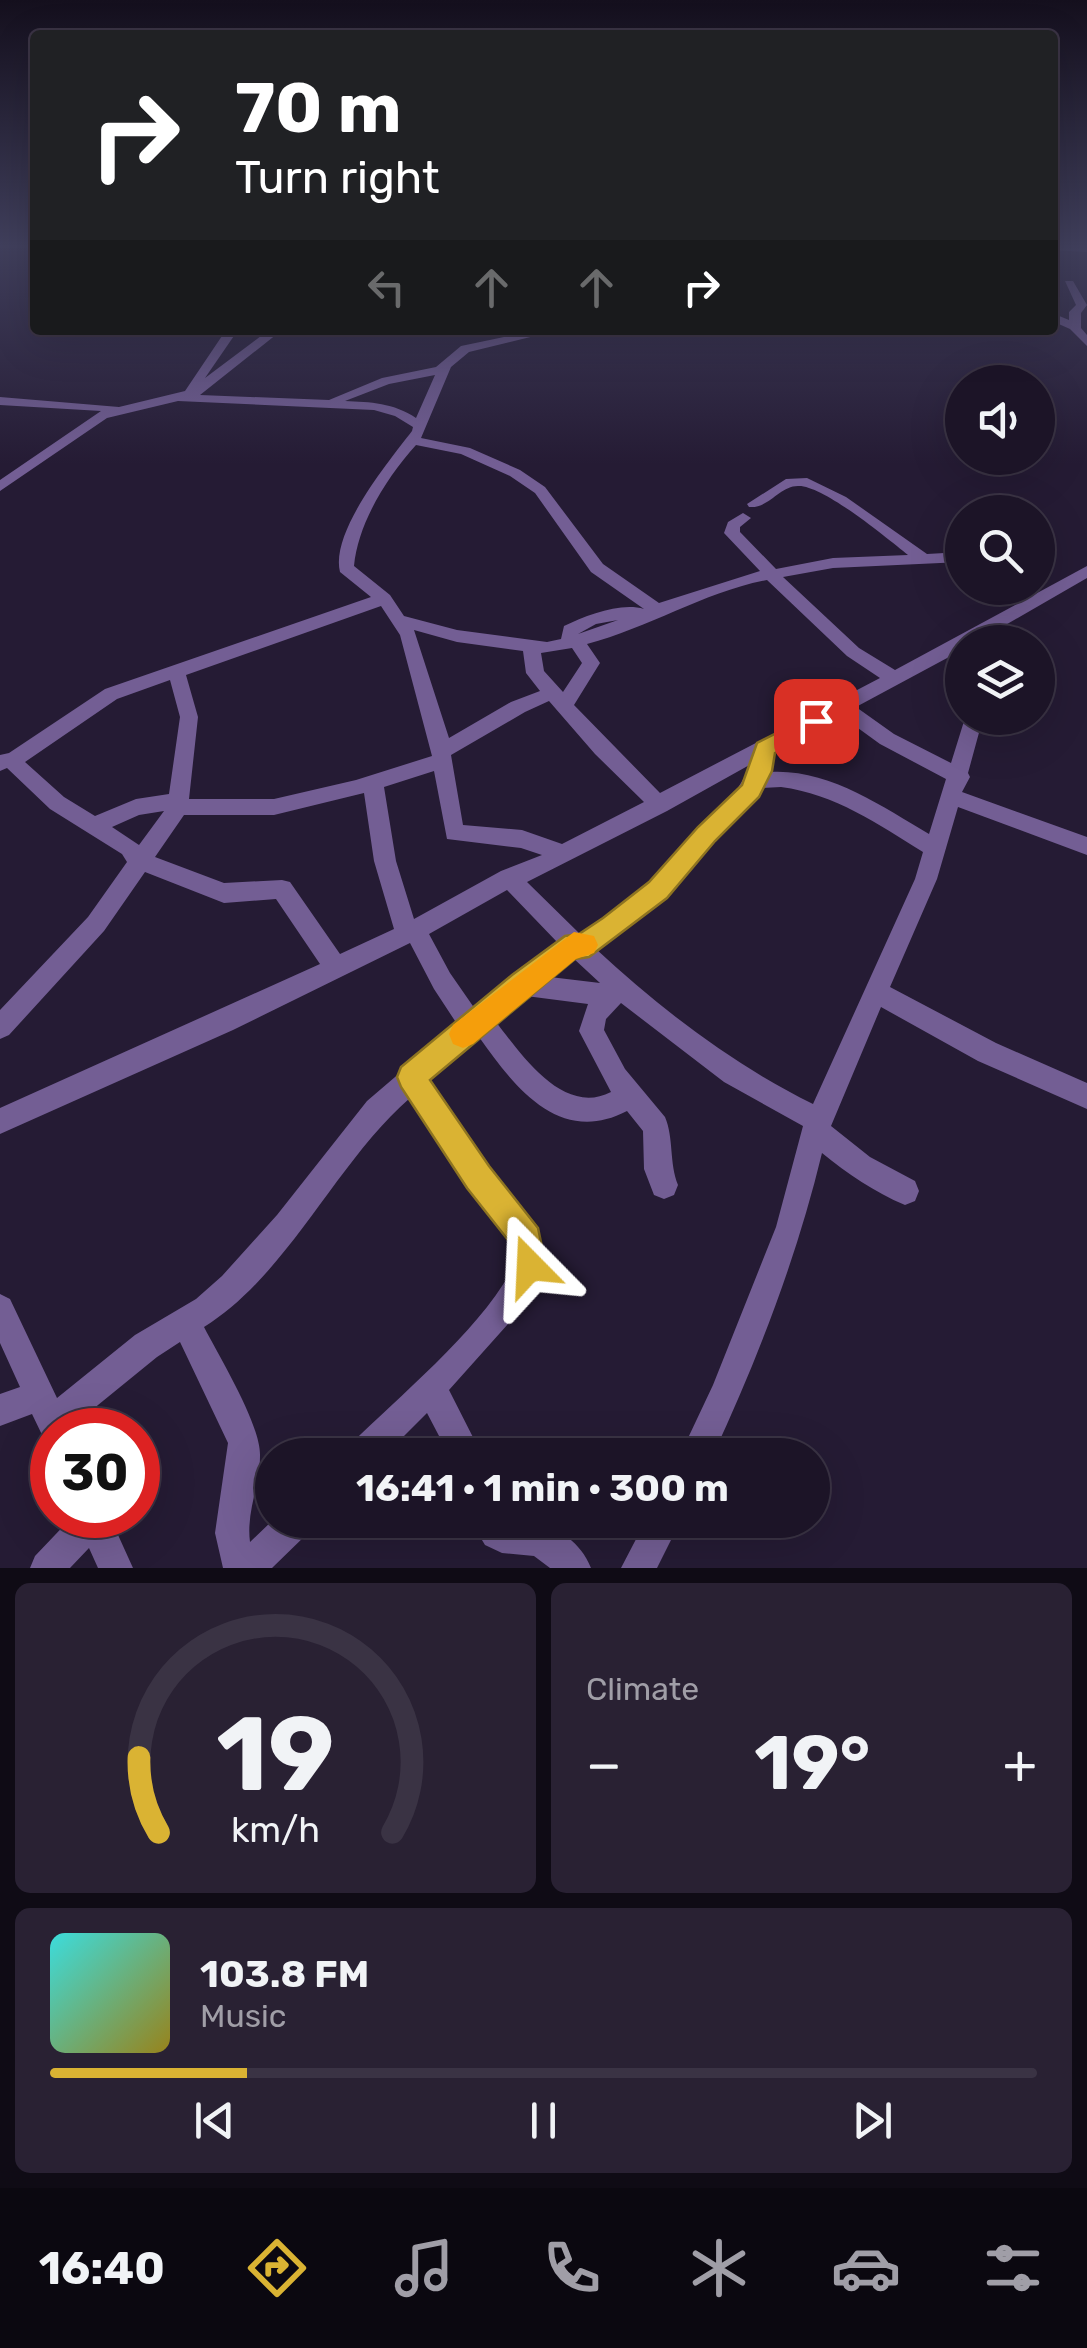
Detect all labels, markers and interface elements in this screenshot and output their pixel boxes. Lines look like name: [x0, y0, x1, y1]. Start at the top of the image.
text: 70 m: [235, 67, 402, 150]
icon: right: [70, 70, 200, 200]
text: Turn right: [235, 151, 439, 204]
icon: left: [359, 260, 414, 315]
icon: ahead: [464, 260, 519, 315]
icon: ahead: [569, 260, 624, 315]
icon: right: [674, 260, 729, 315]
map controls: [945, 365, 1055, 735]
button: sound: [945, 365, 1055, 475]
button: search: [945, 495, 1055, 605]
button: layers: [945, 625, 1055, 735]
pin: [774, 679, 859, 764]
icon: arrive: [789, 694, 844, 749]
position arrow: [478, 1214, 582, 1318]
speed limit sign: 30: [30, 1408, 160, 1538]
text: 16:41 · 1 min · 300 m: [356, 1465, 729, 1511]
text: Climate: [586, 1670, 699, 1708]
text: 19: [216, 1693, 335, 1816]
text: 19°: [754, 1719, 870, 1808]
text: −: [586, 1732, 622, 1797]
text: +: [1003, 1732, 1037, 1797]
text: km/h: [231, 1809, 320, 1851]
text: 103.8 FM: [200, 1951, 369, 1997]
text: Music: [200, 1997, 286, 2035]
icon: previous: [187, 2093, 242, 2148]
icon: pause: [516, 2093, 571, 2148]
icon: next: [845, 2093, 900, 2148]
icon: directions: [242, 2233, 312, 2303]
icon: music: [389, 2233, 459, 2303]
icon: phone: [537, 2233, 607, 2303]
icon: climate: [684, 2233, 754, 2303]
icon: car: [831, 2233, 901, 2303]
icon: filters: [978, 2233, 1048, 2303]
text: 16:40: [39, 2242, 165, 2295]

